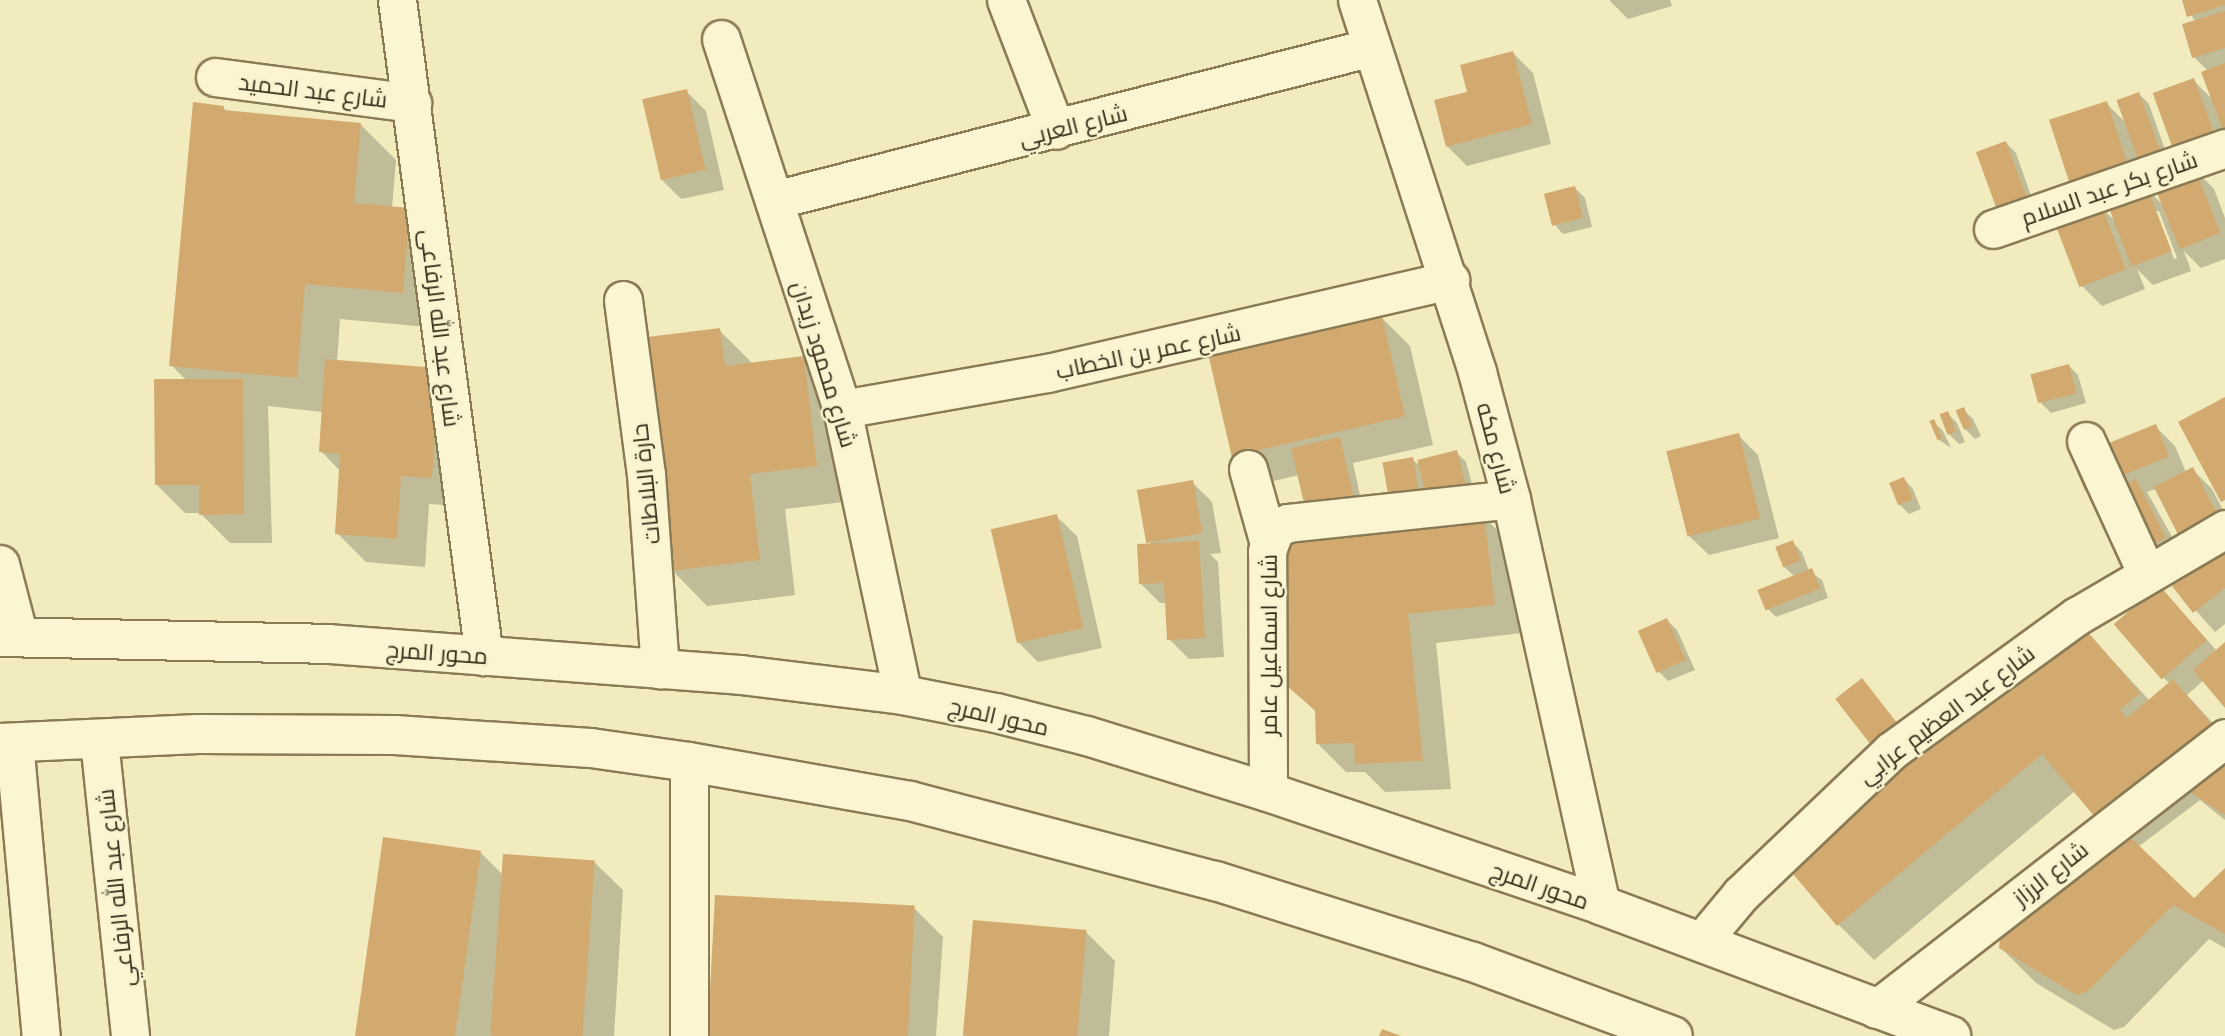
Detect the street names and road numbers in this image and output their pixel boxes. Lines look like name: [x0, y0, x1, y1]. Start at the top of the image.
street label: شارع عبد الحميد: [237, 67, 389, 113]
street label: شارع العربي: [1016, 98, 1130, 152]
street label: شارع بكر عبد السلام: [2017, 145, 2201, 231]
street label: شارع عبد الله الرفاعى: [415, 228, 467, 428]
street label: شارع محمود زيدان: [787, 278, 863, 450]
street label: شارع عمر بن الخطاب: [1053, 318, 1243, 384]
street label: شارع مكه: [1472, 399, 1522, 497]
street label: حارة البلاطات: [625, 422, 665, 546]
street label: شارع اسماعيل عامر: [1254, 554, 1282, 736]
street label: محور المرج: [385, 635, 489, 669]
street label: شارع عبد العظيم عرابي: [1852, 639, 2040, 789]
street label: محور المرج: [946, 691, 1052, 741]
street label: شارع عبد الله الرفاعي: [91, 788, 139, 988]
street label: شارع الرزاز: [2007, 835, 2093, 911]
street label: محور المرج: [1487, 855, 1593, 915]

